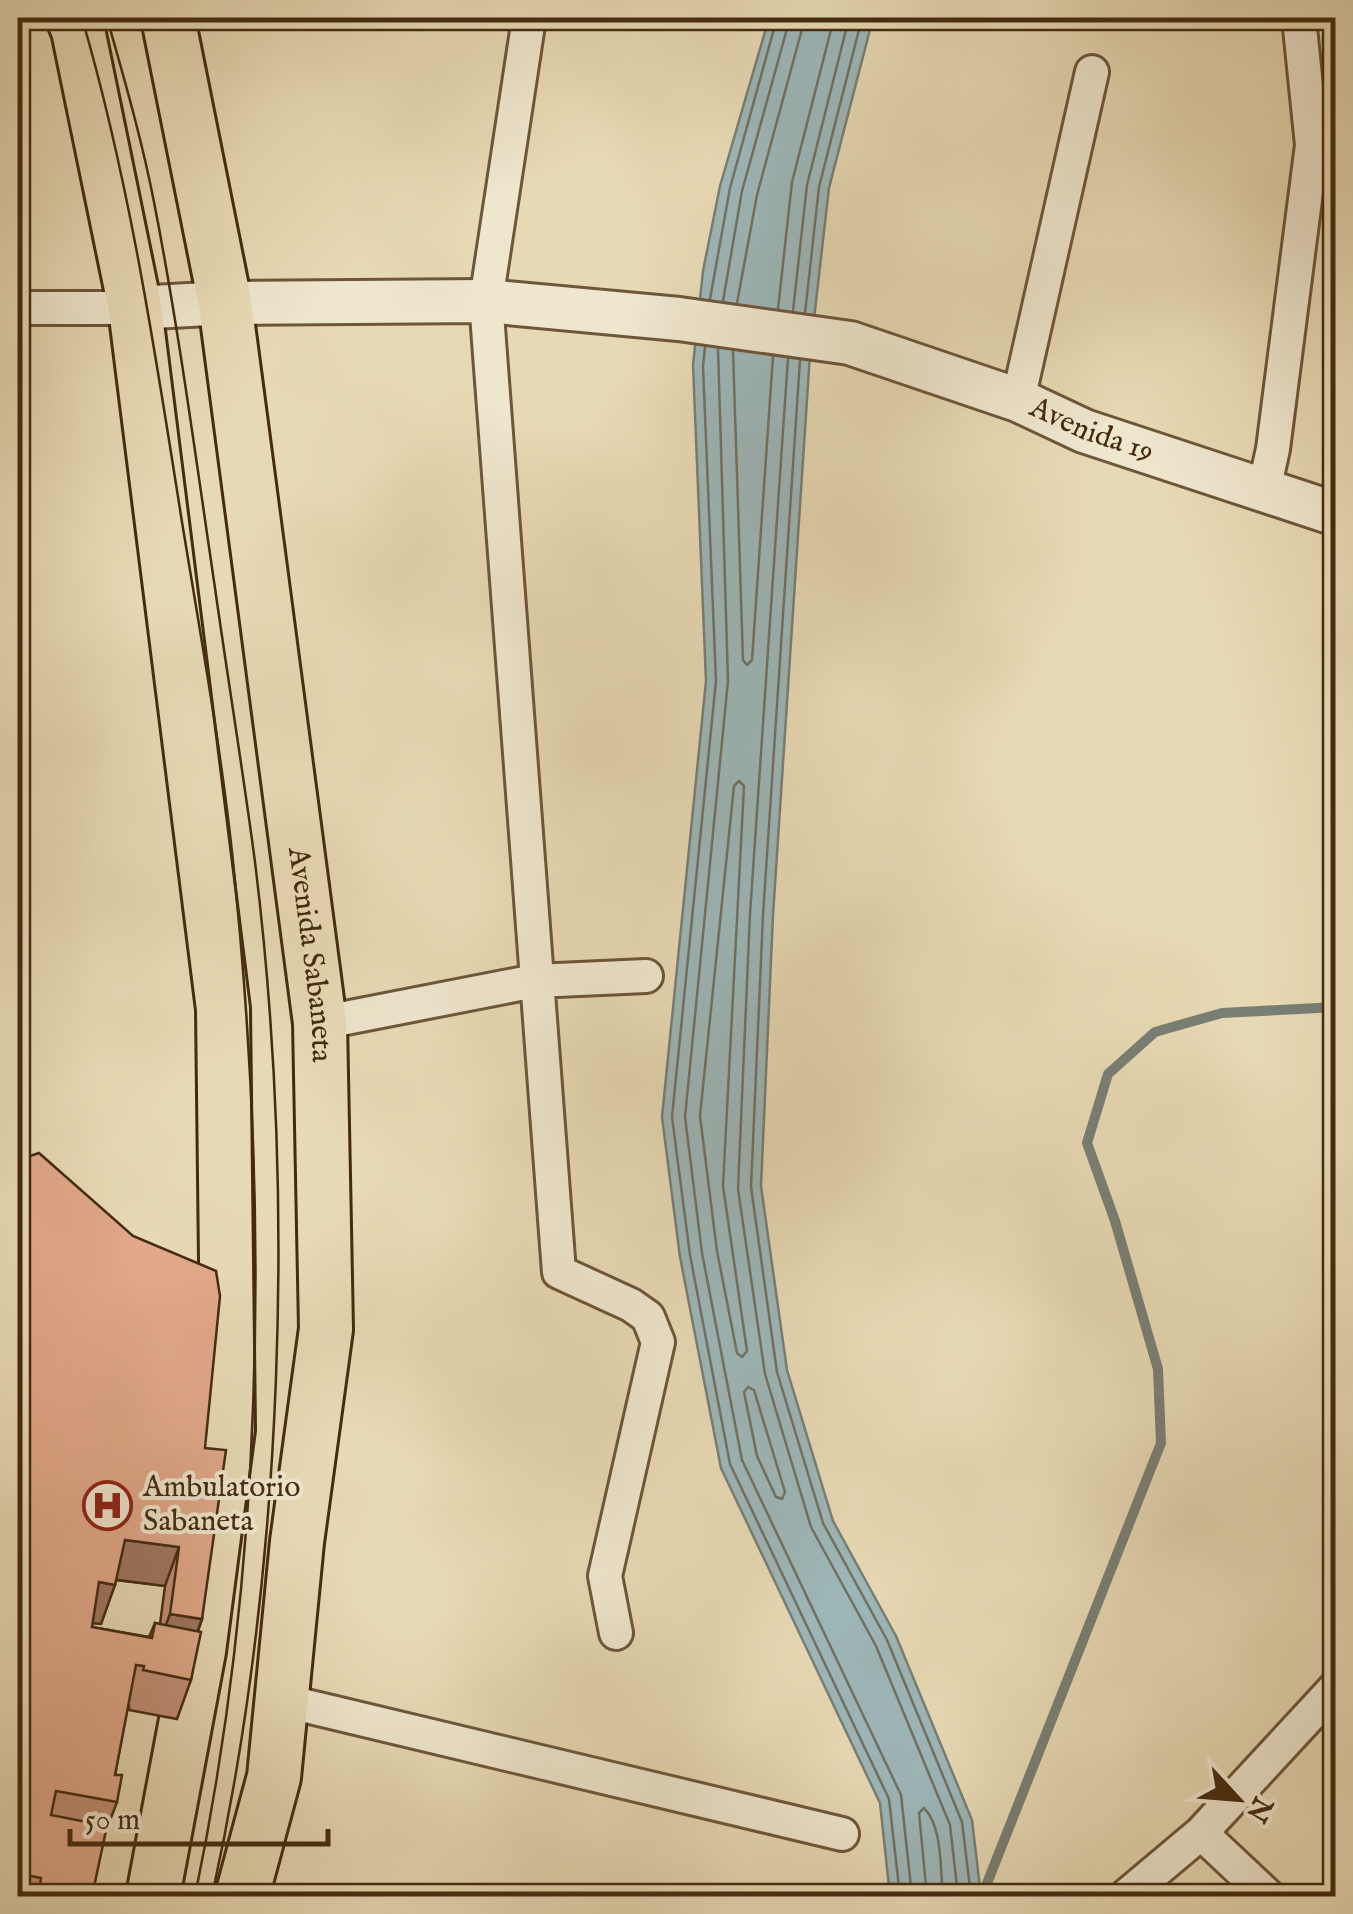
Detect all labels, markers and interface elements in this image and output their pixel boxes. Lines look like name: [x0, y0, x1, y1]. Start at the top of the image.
street label: Avenida 19: [1022, 389, 1158, 472]
street label: Avenida Sabaneta: [278, 844, 340, 1063]
place label: Ambulatorio Sabaneta: [142, 1469, 300, 1541]
hospital icon: Ambulatorio Sabaneta: [82, 1479, 134, 1531]
north arrow: [1188, 1749, 1288, 1849]
scale bar: [70, 1784, 328, 1846]
text: N: [1237, 1789, 1280, 1827]
text: 50 m: [85, 1802, 140, 1840]

